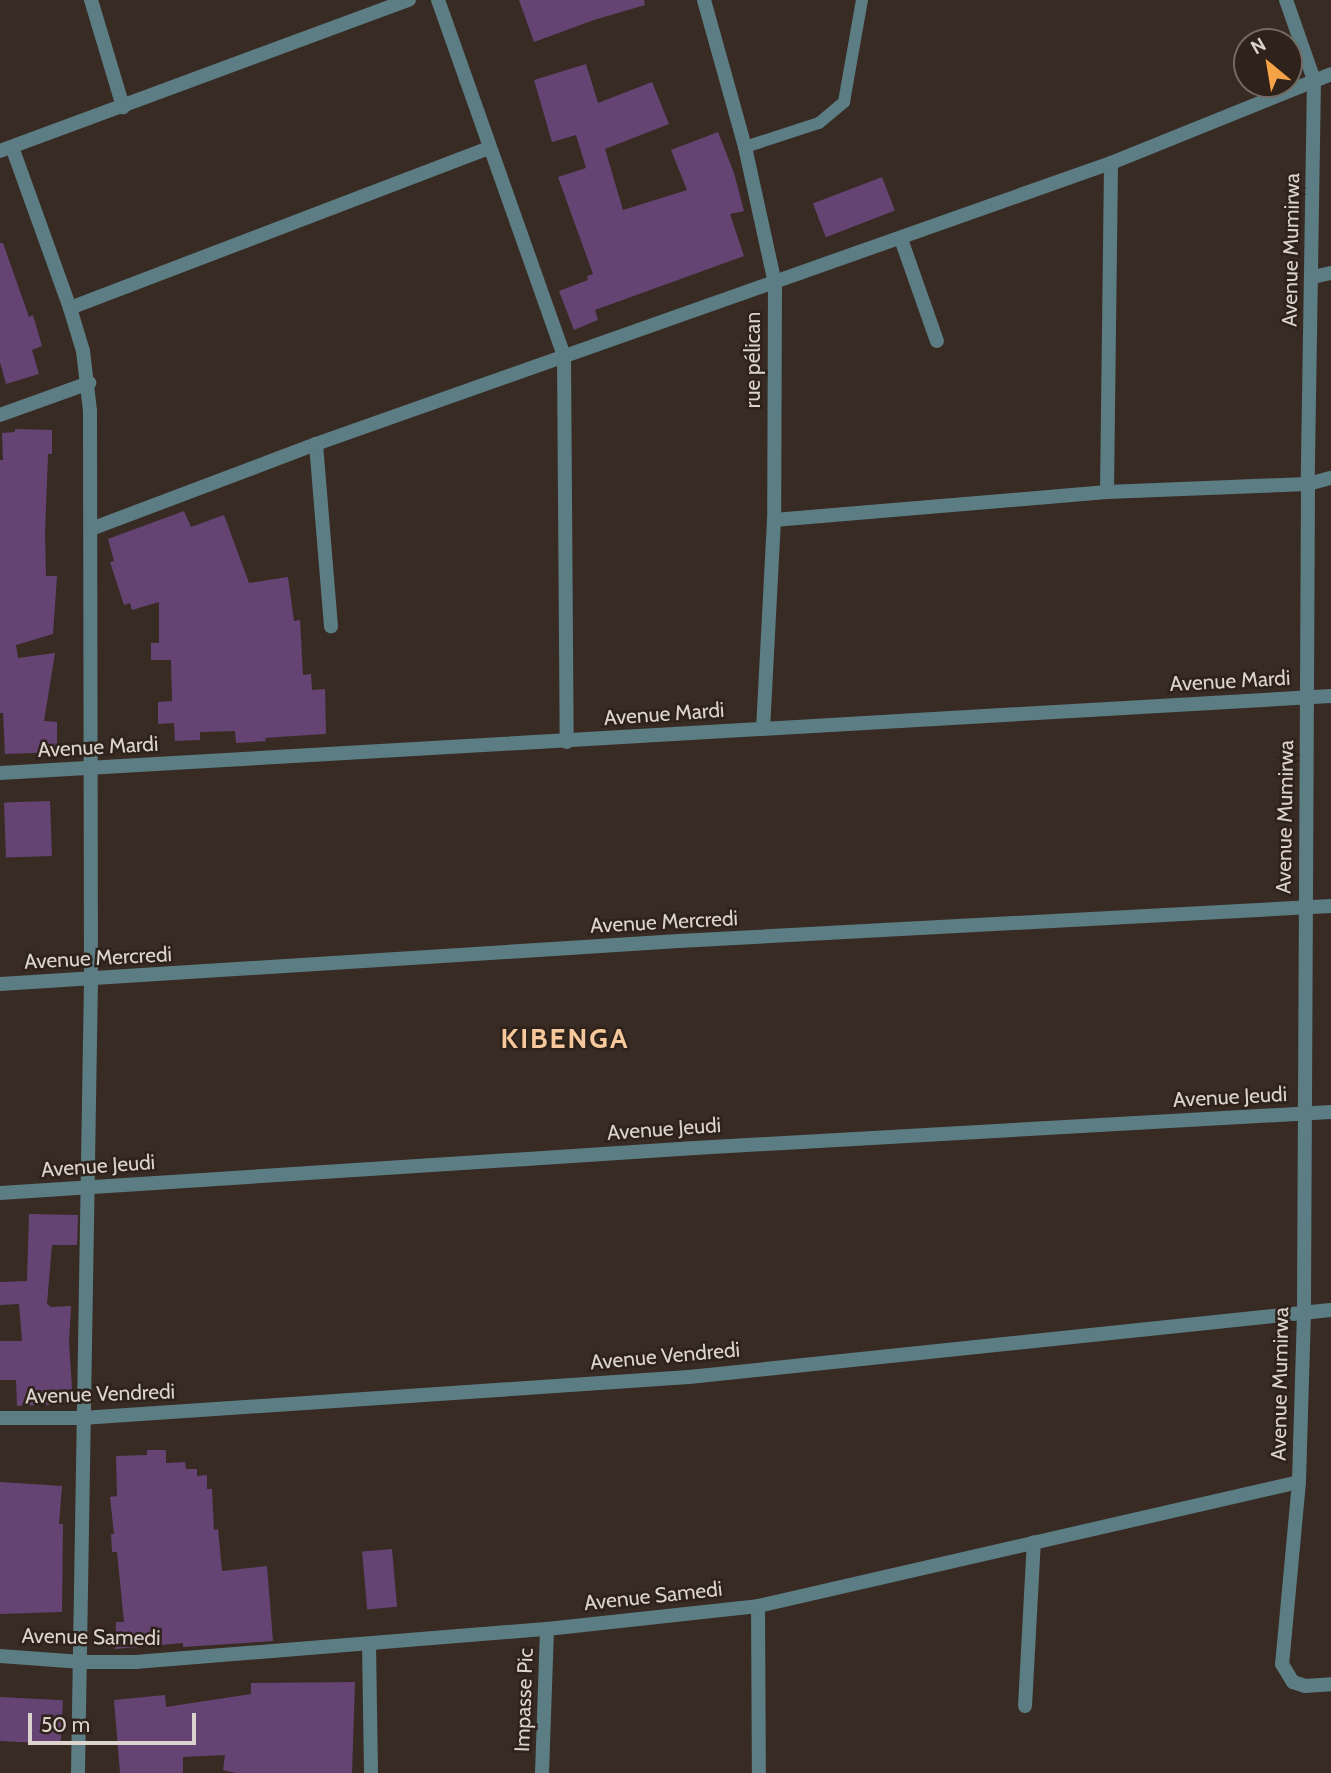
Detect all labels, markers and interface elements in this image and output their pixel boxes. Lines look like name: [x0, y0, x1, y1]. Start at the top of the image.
north arrow: [1233, 28, 1303, 98]
text: N: [1247, 33, 1270, 59]
street label: Avenue Mumirwa: [1277, 173, 1305, 327]
street label: rue pélican: [740, 312, 766, 408]
street label: Avenue Mardi: [1169, 665, 1291, 697]
street label: Avenue Mardi: [603, 697, 725, 731]
street label: Avenue Mardi: [37, 731, 159, 763]
street label: Avenue Mumirwa: [1271, 740, 1299, 894]
street label: Avenue Mercredi: [589, 906, 739, 938]
street label: Avenue Mercredi: [23, 942, 173, 974]
district label: KIBENGA: [501, 1021, 629, 1055]
street label: Avenue Jeudi: [1172, 1081, 1288, 1113]
street label: Avenue Jeudi: [606, 1112, 722, 1146]
street label: Avenue Jeudi: [40, 1149, 156, 1183]
street label: Avenue Mumirwa: [1266, 1307, 1294, 1461]
street label: Avenue Vendredi: [589, 1337, 741, 1375]
street label: Avenue Vendredi: [24, 1379, 176, 1409]
street label: Avenue Samedi: [583, 1576, 723, 1616]
street label: Avenue Samedi: [21, 1623, 161, 1651]
street label: Impasse Pic: [510, 1648, 538, 1752]
scale bar: [32, 1700, 200, 1744]
text: 50 m: [41, 1712, 90, 1737]

